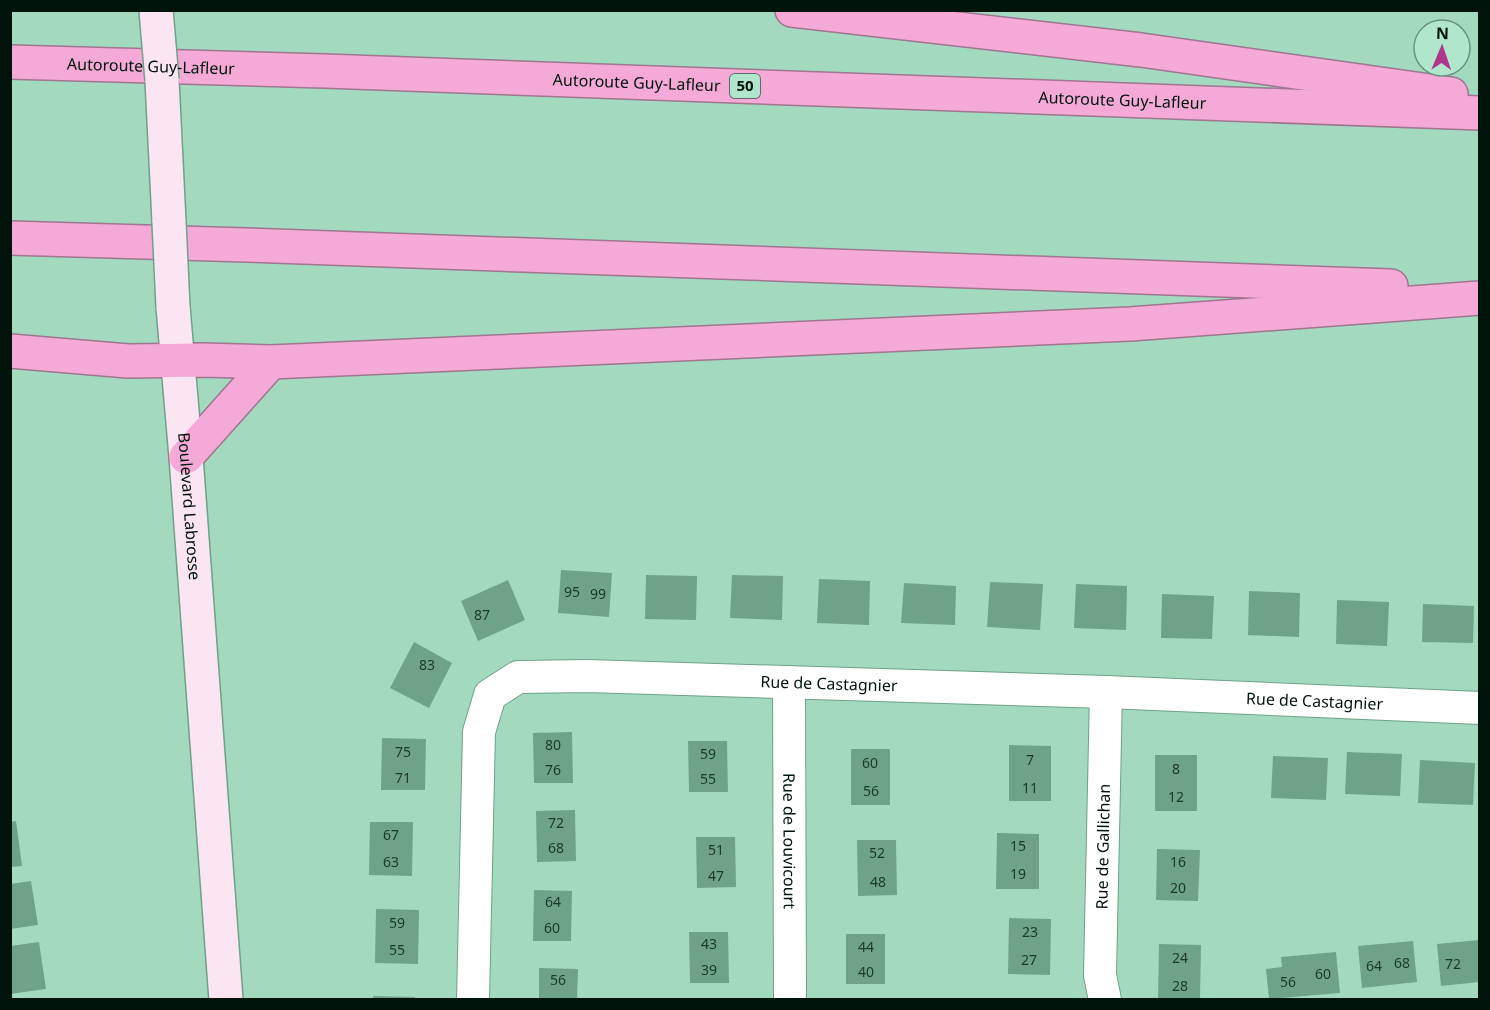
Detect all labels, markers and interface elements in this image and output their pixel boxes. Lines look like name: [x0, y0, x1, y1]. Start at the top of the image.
north arrow: [1412, 18, 1472, 78]
text: N: [1436, 22, 1449, 44]
street label: Autoroute Guy-Lafleur: [67, 53, 236, 79]
street label: Autoroute Guy-Lafleur: [552, 68, 721, 96]
road number: 50: [730, 74, 760, 98]
street label: Autoroute Guy-Lafleur: [1038, 86, 1207, 114]
street label: Boulevard Labrosse: [173, 432, 206, 581]
house number: 95: [564, 582, 580, 601]
house number: 99: [590, 584, 606, 603]
house number: 87: [474, 605, 490, 624]
house number: 83: [419, 655, 435, 674]
street label: Rue de Castagnier: [760, 670, 898, 697]
street label: Rue de Castagnier: [1246, 687, 1384, 715]
house number: 80: [545, 735, 561, 754]
house number: 75: [395, 742, 411, 761]
house number: 59: [700, 744, 716, 763]
house number: 7: [1026, 750, 1034, 769]
house number: 60: [862, 753, 878, 772]
house number: 8: [1172, 759, 1180, 778]
house number: 76: [545, 760, 561, 779]
house number: 71: [395, 768, 411, 787]
house number: 55: [700, 769, 716, 788]
street label: Rue de Louvicourt: [778, 773, 801, 909]
house number: 11: [1022, 778, 1038, 797]
house number: 56: [863, 781, 879, 800]
street label: Rue de Gallichan: [1090, 784, 1115, 910]
house number: 12: [1168, 787, 1184, 806]
house number: 72: [548, 813, 564, 832]
house number: 67: [383, 825, 399, 844]
house number: 15: [1010, 836, 1026, 855]
house number: 68: [548, 838, 564, 857]
house number: 51: [708, 840, 724, 859]
house number: 52: [869, 843, 885, 862]
house number: 63: [383, 852, 399, 871]
house number: 16: [1170, 852, 1186, 871]
house number: 19: [1010, 864, 1026, 883]
house number: 47: [708, 866, 724, 885]
house number: 48: [870, 872, 886, 891]
house number: 20: [1170, 878, 1186, 897]
house number: 64: [545, 892, 561, 911]
house number: 59: [389, 913, 405, 932]
house number: 60: [544, 918, 560, 937]
house number: 23: [1022, 922, 1038, 941]
house number: 43: [701, 934, 717, 953]
house number: 44: [858, 937, 874, 956]
house number: 55: [389, 940, 405, 959]
house number: 24: [1172, 948, 1188, 967]
house number: 27: [1021, 950, 1037, 969]
house number: 68: [1394, 953, 1410, 972]
house number: 72: [1445, 954, 1461, 973]
house number: 64: [1366, 956, 1382, 975]
house number: 39: [701, 960, 717, 979]
house number: 40: [858, 962, 874, 981]
house number: 60: [1315, 964, 1331, 983]
house number: 56: [550, 970, 566, 989]
house number: 56: [1280, 972, 1296, 991]
house number: 28: [1172, 976, 1188, 995]

